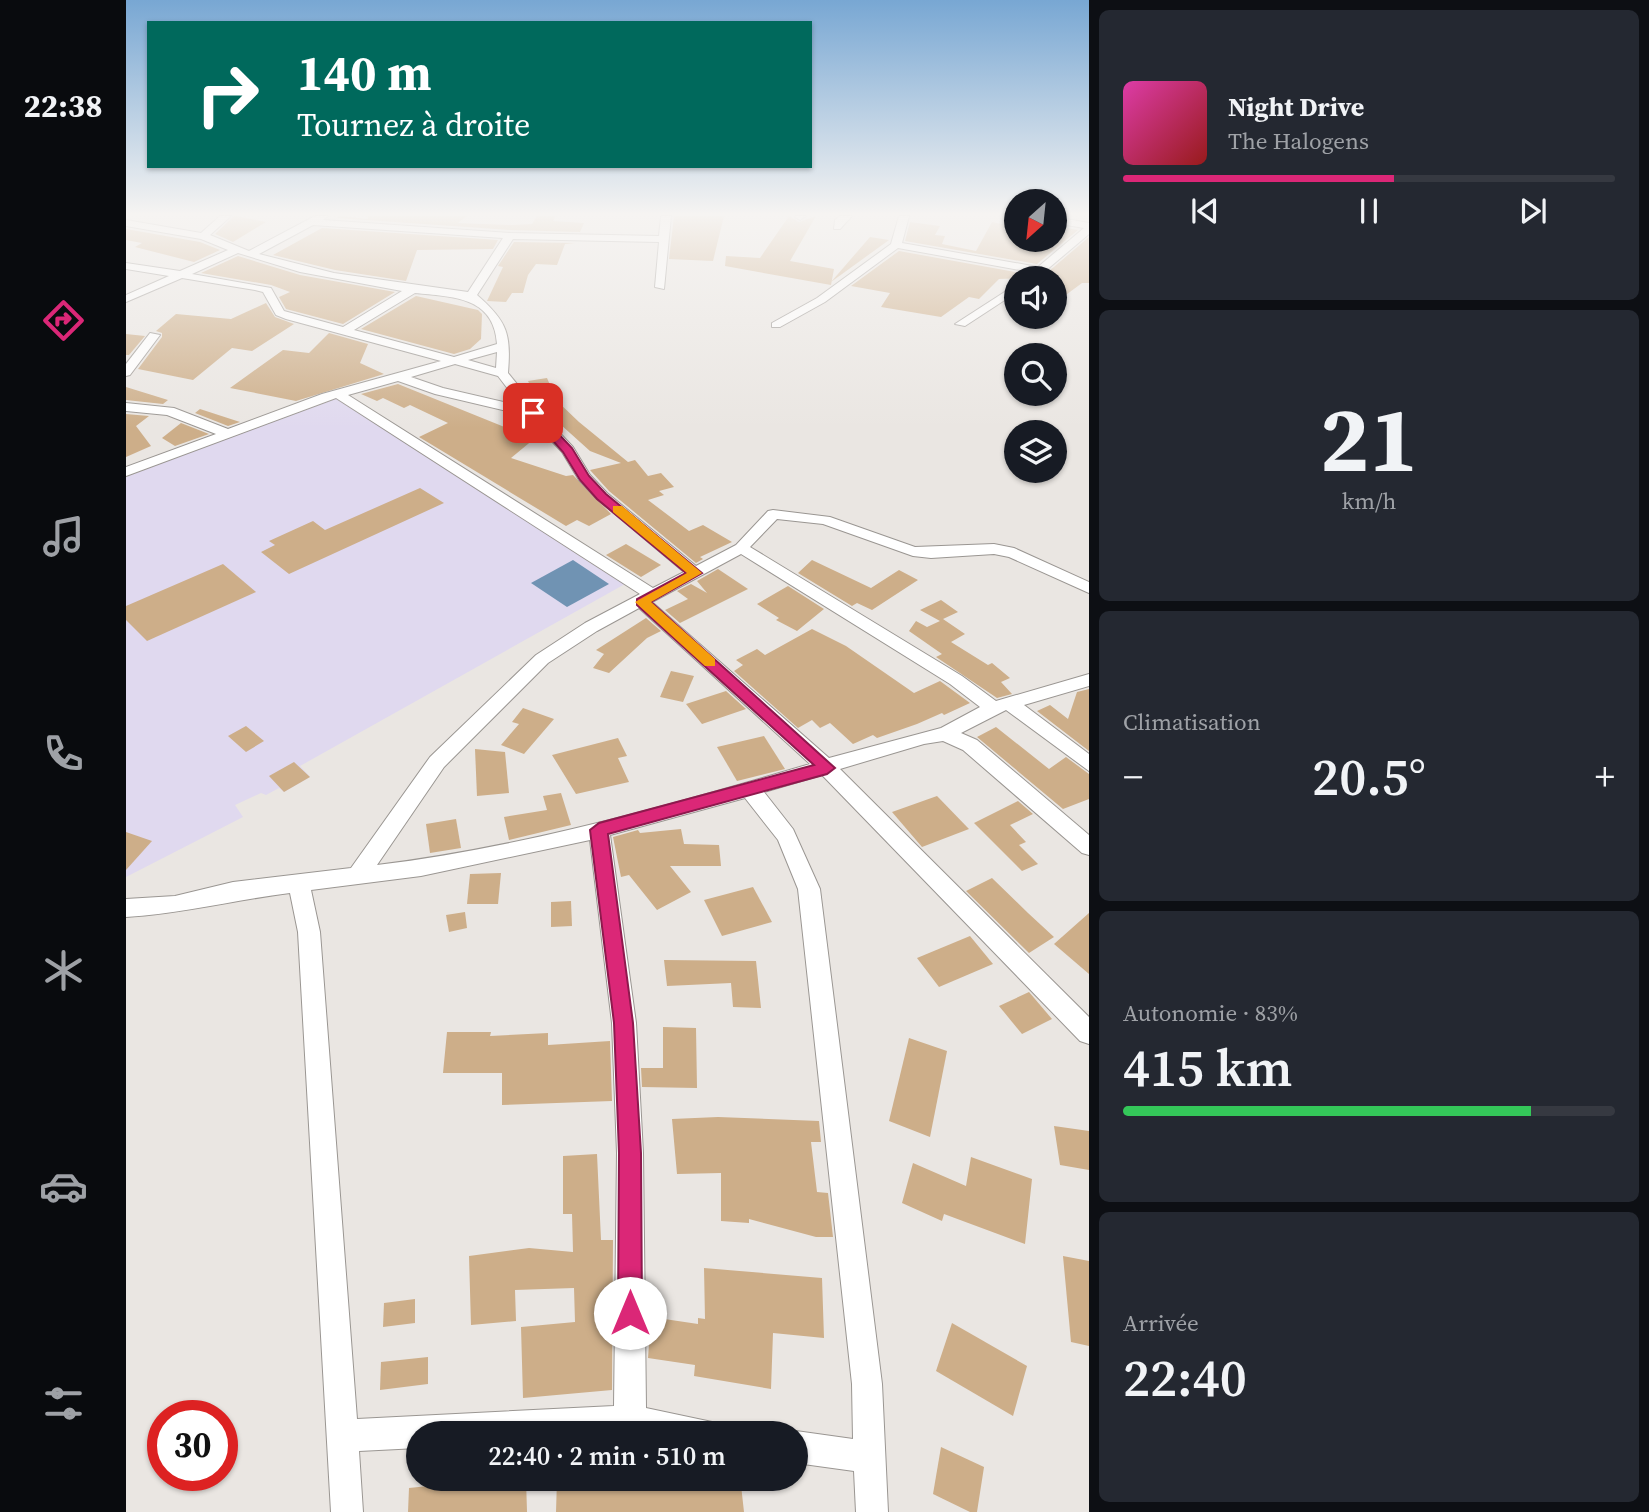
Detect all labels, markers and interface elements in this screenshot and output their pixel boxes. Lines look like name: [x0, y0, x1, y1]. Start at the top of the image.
text: 140 m: [297, 39, 432, 106]
icon: right: [182, 49, 273, 140]
text: 22:38: [24, 84, 102, 128]
text: Night Drive: [1228, 89, 1364, 125]
text: Tournez à droite: [297, 103, 530, 147]
text: The Halogens: [1228, 125, 1369, 157]
north arrow: [1004, 189, 1068, 252]
map controls: [1004, 189, 1067, 483]
icon: previous: [1186, 192, 1224, 230]
icon: pause: [1350, 192, 1388, 230]
icon: next: [1514, 192, 1552, 230]
button: sound: [1004, 266, 1067, 329]
icon: directions: [39, 296, 88, 345]
button: search: [1004, 343, 1067, 406]
text: 21: [1320, 377, 1418, 501]
pin: [503, 383, 563, 443]
icon: arrive: [514, 394, 552, 432]
button: layers: [1004, 420, 1067, 483]
text: km/h: [1342, 485, 1396, 517]
icon: music: [39, 512, 88, 561]
text: Climatisation: [1123, 706, 1261, 738]
icon: phone: [39, 729, 88, 778]
text: 20.5°: [1312, 741, 1426, 812]
text: −: [1123, 751, 1143, 803]
text: +: [1595, 751, 1615, 803]
icon: climate: [39, 946, 88, 995]
text: Autonomie · 83%: [1123, 997, 1298, 1029]
text: 415 km: [1123, 1032, 1292, 1103]
icon: car: [39, 1162, 88, 1211]
position arrow: [593, 1276, 667, 1350]
text: Arrivée: [1123, 1307, 1199, 1339]
text: 22:40: [1123, 1342, 1247, 1413]
icon: filters: [39, 1379, 88, 1428]
speed limit sign: 30: [147, 1400, 238, 1491]
text: 22:40 · 2 min · 510 m: [488, 1438, 726, 1474]

